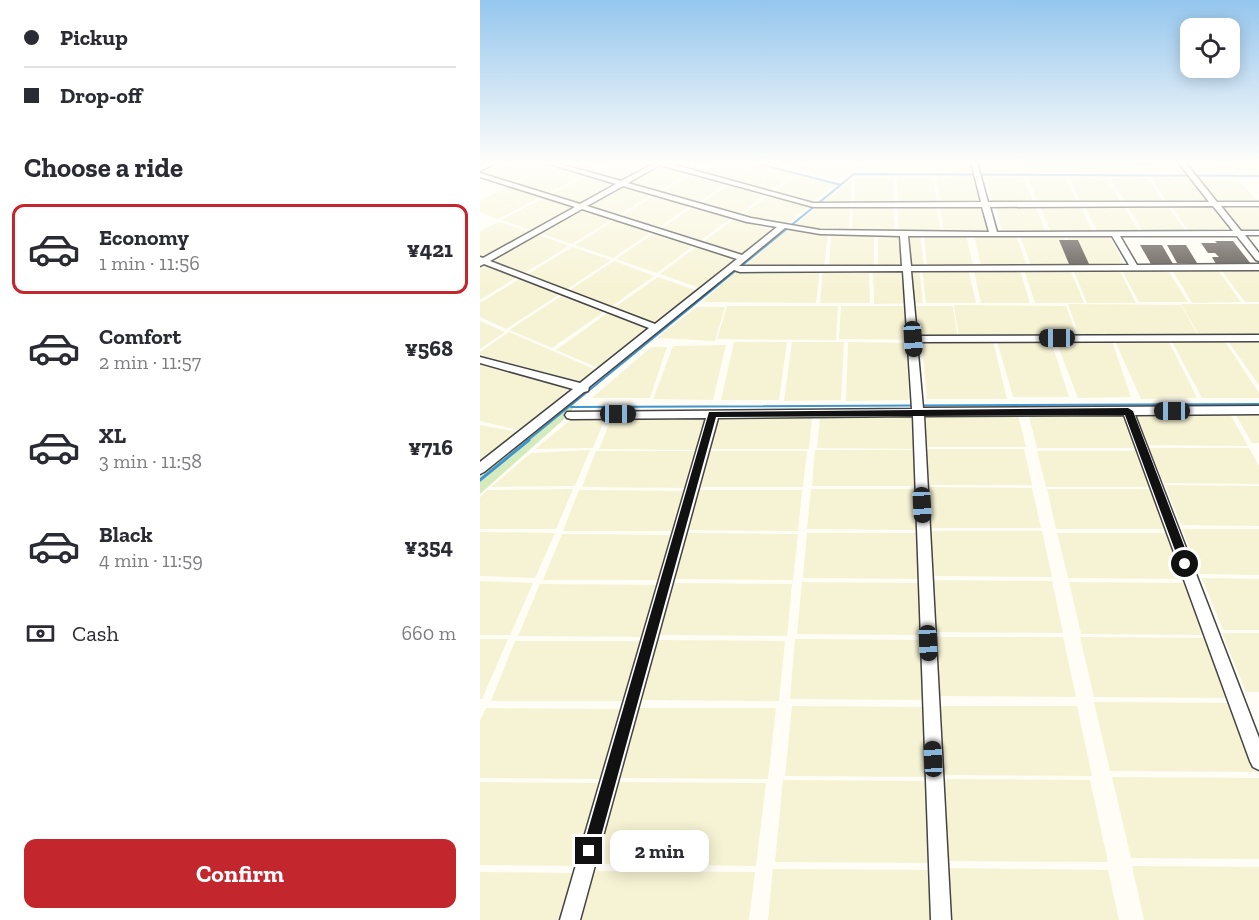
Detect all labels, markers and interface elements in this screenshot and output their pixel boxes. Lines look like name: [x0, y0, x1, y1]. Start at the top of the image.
map controls: [1180, 18, 1240, 78]
button: locate: [1180, 18, 1240, 78]
text: Pickup: [60, 24, 128, 51]
text: Drop-off: [60, 82, 142, 109]
text: Choose a ride: [24, 152, 183, 184]
icon: car: [27, 222, 81, 276]
text: Economy: [99, 224, 189, 251]
text: ¥421: [407, 236, 453, 263]
text: 1 min · 11:56: [99, 251, 200, 275]
car: [903, 320, 923, 358]
icon: car: [27, 321, 81, 375]
text: Comfort: [99, 323, 181, 350]
car: [1039, 329, 1075, 347]
text: ¥568: [405, 335, 453, 362]
text: 2 min · 11:57: [99, 350, 201, 374]
car: [1154, 402, 1190, 420]
car: [600, 405, 636, 423]
icon: car: [27, 420, 81, 474]
text: XL: [99, 422, 126, 449]
text: ¥716: [408, 434, 453, 461]
text: 3 min · 11:58: [99, 449, 202, 473]
car: [912, 487, 932, 523]
icon: car: [27, 519, 81, 573]
text: Black: [99, 521, 153, 548]
text: ¥354: [404, 533, 453, 560]
text: 4 min · 11:59: [99, 548, 203, 572]
route start: [1171, 550, 1198, 577]
icon: cash: [24, 617, 57, 650]
text: Cash: [72, 620, 119, 647]
text: 660 m: [401, 621, 456, 645]
car: [918, 625, 938, 661]
car: [923, 741, 943, 777]
callout: 2 min: [610, 830, 709, 872]
route end: [575, 837, 602, 864]
button: Confirm: [24, 839, 456, 908]
text: 2 min: [635, 839, 684, 863]

